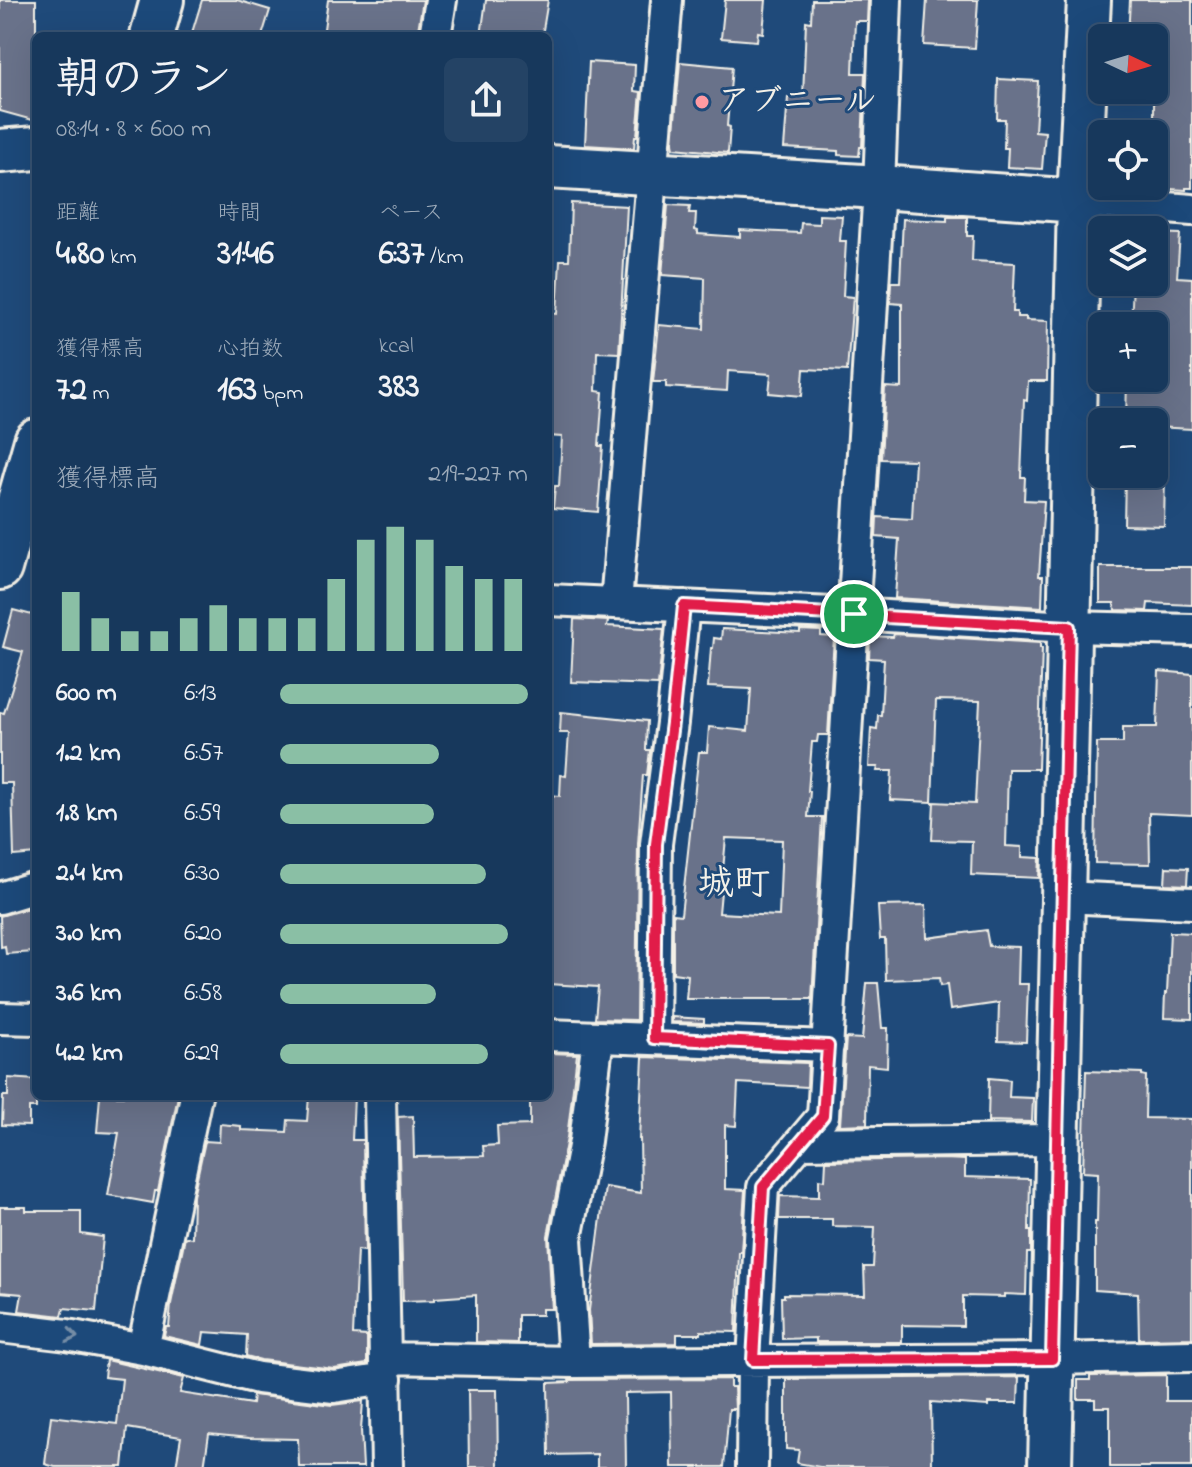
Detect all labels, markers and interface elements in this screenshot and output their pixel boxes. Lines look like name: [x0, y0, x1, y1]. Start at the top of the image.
north arrow: [1088, 24, 1168, 104]
map controls: [1088, 24, 1168, 488]
text: 朝のラン: [56, 49, 232, 113]
button: share: [444, 58, 528, 142]
place label: アブニール: [718, 79, 877, 126]
marker: アブニール: [693, 93, 711, 111]
text: 08:14 · 8 × 600 m: [56, 111, 211, 149]
button: locate: [1088, 120, 1168, 200]
text: 距離: [56, 198, 100, 230]
text: 時間: [217, 198, 261, 230]
text: ペース: [379, 198, 443, 230]
button: layers: [1088, 216, 1168, 296]
text: 4.80: [56, 230, 104, 280]
text: 31:46: [217, 230, 274, 280]
text: 6:37: [379, 230, 425, 280]
text: km: [104, 242, 137, 274]
text: /km: [425, 242, 464, 274]
button: +: [1088, 312, 1168, 392]
text: kcal: [379, 331, 414, 363]
text: 獲得標高: [56, 334, 144, 366]
text: 心拍数: [217, 334, 283, 366]
text: 383: [379, 363, 420, 413]
text: 72: [56, 366, 87, 416]
text: 163: [217, 366, 257, 416]
text: m: [87, 378, 109, 410]
text: bpm: [257, 378, 303, 410]
button: −: [1088, 408, 1168, 488]
text: 219–227 m: [428, 456, 528, 494]
text: 獲得標高: [56, 461, 160, 499]
pin: [820, 580, 888, 648]
icon: arrive: [832, 592, 876, 636]
text: 600 m: [56, 675, 117, 713]
text: 6:13: [184, 675, 217, 713]
text: 1.2 km: [56, 735, 121, 773]
text: 6:57: [184, 735, 223, 773]
text: 1.8 km: [56, 795, 117, 833]
text: 6:59: [184, 795, 220, 833]
text: 2.4 km: [56, 855, 123, 893]
text: 6:30: [184, 855, 220, 893]
district label: 城町: [698, 859, 770, 912]
text: 3.0 km: [56, 915, 121, 953]
text: 6:20: [184, 915, 222, 953]
text: 3.6 km: [56, 975, 122, 1013]
text: 6:58: [184, 975, 222, 1013]
text: 4.2 km: [56, 1035, 123, 1073]
text: 6:29: [184, 1035, 218, 1073]
one-way arrow: [65, 1327, 79, 1344]

